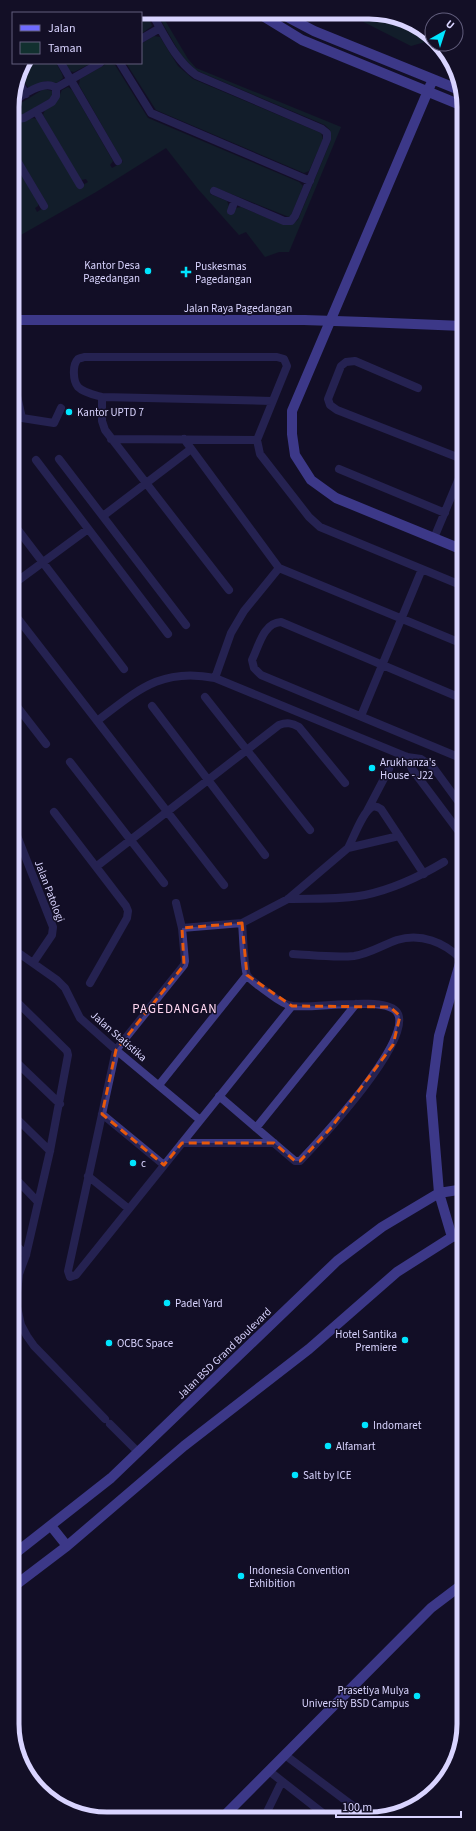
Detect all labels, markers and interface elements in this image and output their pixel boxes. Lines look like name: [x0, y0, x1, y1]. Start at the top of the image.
legend: [12, 12, 142, 64]
north arrow: [424, 12, 464, 52]
text: U: [442, 16, 458, 33]
text: Jalan: [48, 20, 75, 37]
text: Taman: [48, 40, 82, 57]
place label: Kantor Desa Pagedangan: [83, 258, 140, 286]
place label: Puskesmas Pagedangan: [195, 259, 252, 287]
marker: Kantor Desa Pagedangan: [143, 266, 153, 276]
marker: Puskesmas Pagedangan: [180, 266, 192, 278]
street label: Jalan Raya Pagedangan: [184, 301, 292, 316]
place label: Kantor UPTD 7: [77, 405, 144, 420]
marker: Kantor UPTD 7: [64, 407, 74, 417]
place label: Arukhanza's House - J22: [380, 755, 436, 783]
marker: Arukhanza's House - J22: [367, 763, 377, 773]
street label: Jalan Patologi: [31, 858, 68, 924]
district label: PAGEDANGAN: [132, 1000, 218, 1018]
street label: Jalan Statistika: [87, 1008, 150, 1065]
place label: c: [141, 1156, 146, 1171]
marker: c: [128, 1158, 138, 1168]
place label: Padel Yard: [175, 1296, 223, 1311]
marker: Padel Yard: [162, 1298, 172, 1308]
street label: Jalan BSD Grand Boulevard: [174, 1304, 275, 1402]
place label: Hotel Santika Premiere: [335, 1327, 398, 1355]
marker: Hotel Santika Premiere: [400, 1335, 410, 1345]
place label: OCBC Space: [117, 1336, 174, 1351]
marker: OCBC Space: [104, 1338, 114, 1348]
place label: Indomaret: [373, 1418, 422, 1433]
marker: Indomaret: [360, 1420, 370, 1430]
place label: Alfamart: [336, 1439, 376, 1454]
marker: Alfamart: [323, 1441, 333, 1451]
place label: Salt by ICE: [303, 1468, 352, 1483]
marker: Salt by ICE: [290, 1470, 300, 1480]
place label: Indonesia Convention Exhibition: [249, 1563, 350, 1591]
marker: Indonesia Convention Exhibition: [236, 1571, 246, 1581]
place label: Prasetiya Mulya University BSD Campus: [302, 1683, 409, 1711]
marker: Prasetiya Mulya University BSD Campus: [412, 1691, 422, 1701]
scale bar: [336, 1793, 461, 1819]
text: 100 m: [342, 1799, 372, 1816]

